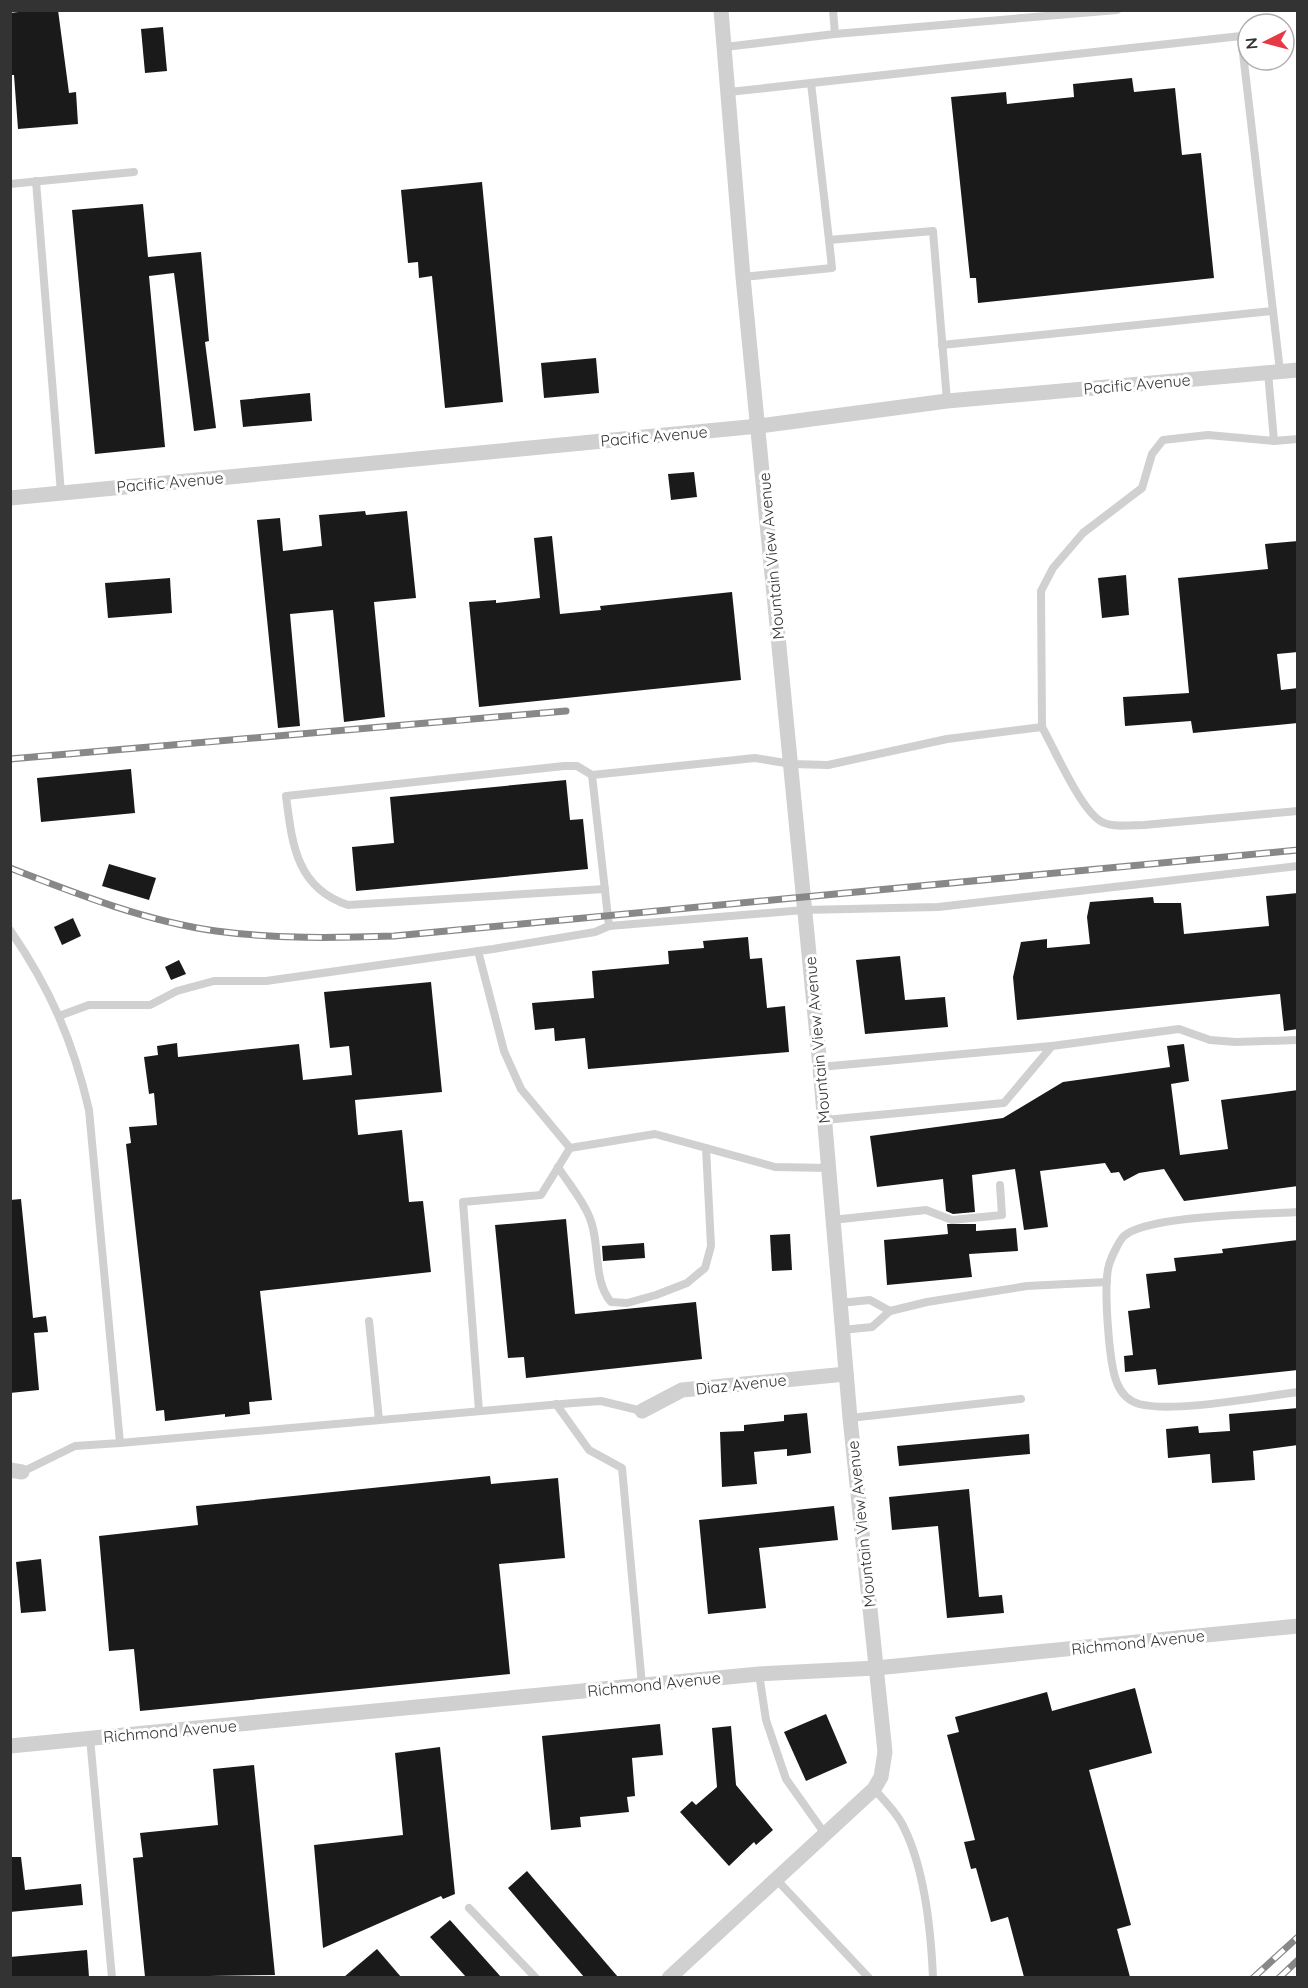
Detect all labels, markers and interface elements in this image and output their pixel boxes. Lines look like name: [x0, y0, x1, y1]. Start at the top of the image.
north arrow: [1236, 12, 1296, 72]
text: N: [1241, 37, 1262, 50]
street label: Pacific Avenue: [1083, 369, 1191, 399]
street label: Pacific Avenue: [600, 421, 708, 451]
street label: Pacific Avenue: [116, 467, 224, 497]
street label: Mountain View Avenue: [754, 472, 788, 640]
street label: Mountain View Avenue: [800, 956, 834, 1124]
street label: Diaz Avenue: [695, 1369, 787, 1399]
street label: Mountain View Avenue: [842, 1440, 880, 1608]
street label: Richmond Avenue: [1070, 1625, 1206, 1659]
street label: Richmond Avenue: [586, 1667, 722, 1701]
street label: Richmond Avenue: [102, 1715, 238, 1747]

